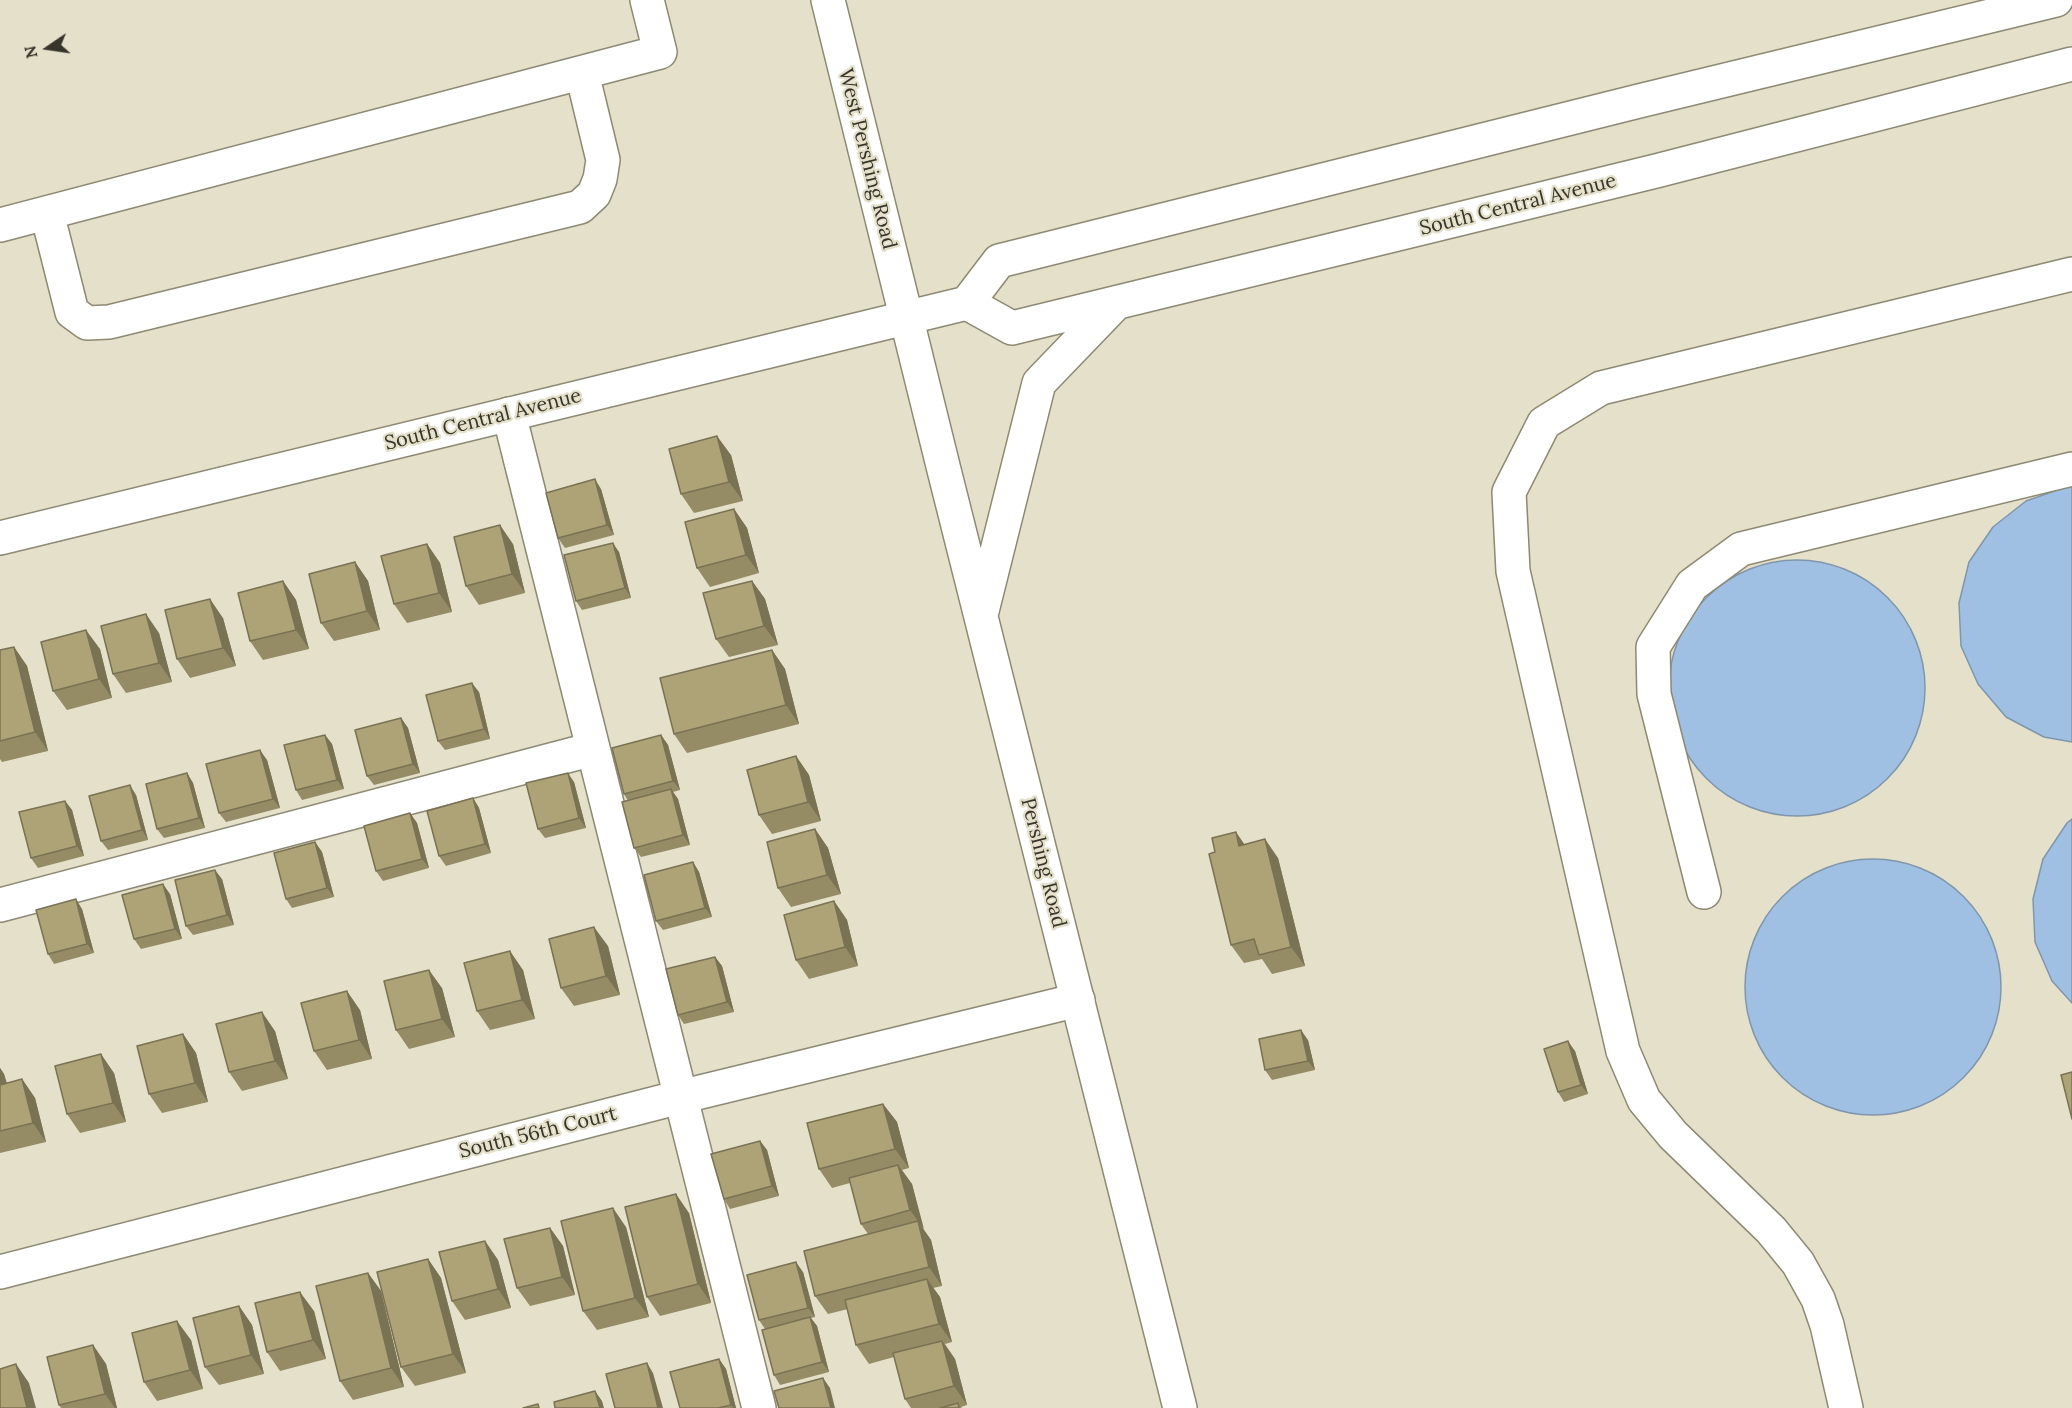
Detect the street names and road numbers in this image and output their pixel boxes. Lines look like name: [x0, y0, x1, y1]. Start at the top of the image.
street label: West Pershing Road: [833, 66, 901, 252]
street label: South Central Avenue: [1417, 169, 1619, 241]
street label: South Central Avenue: [382, 384, 584, 456]
street label: Pershing Road: [1015, 796, 1071, 930]
street label: South 56th Court: [457, 1102, 619, 1164]

